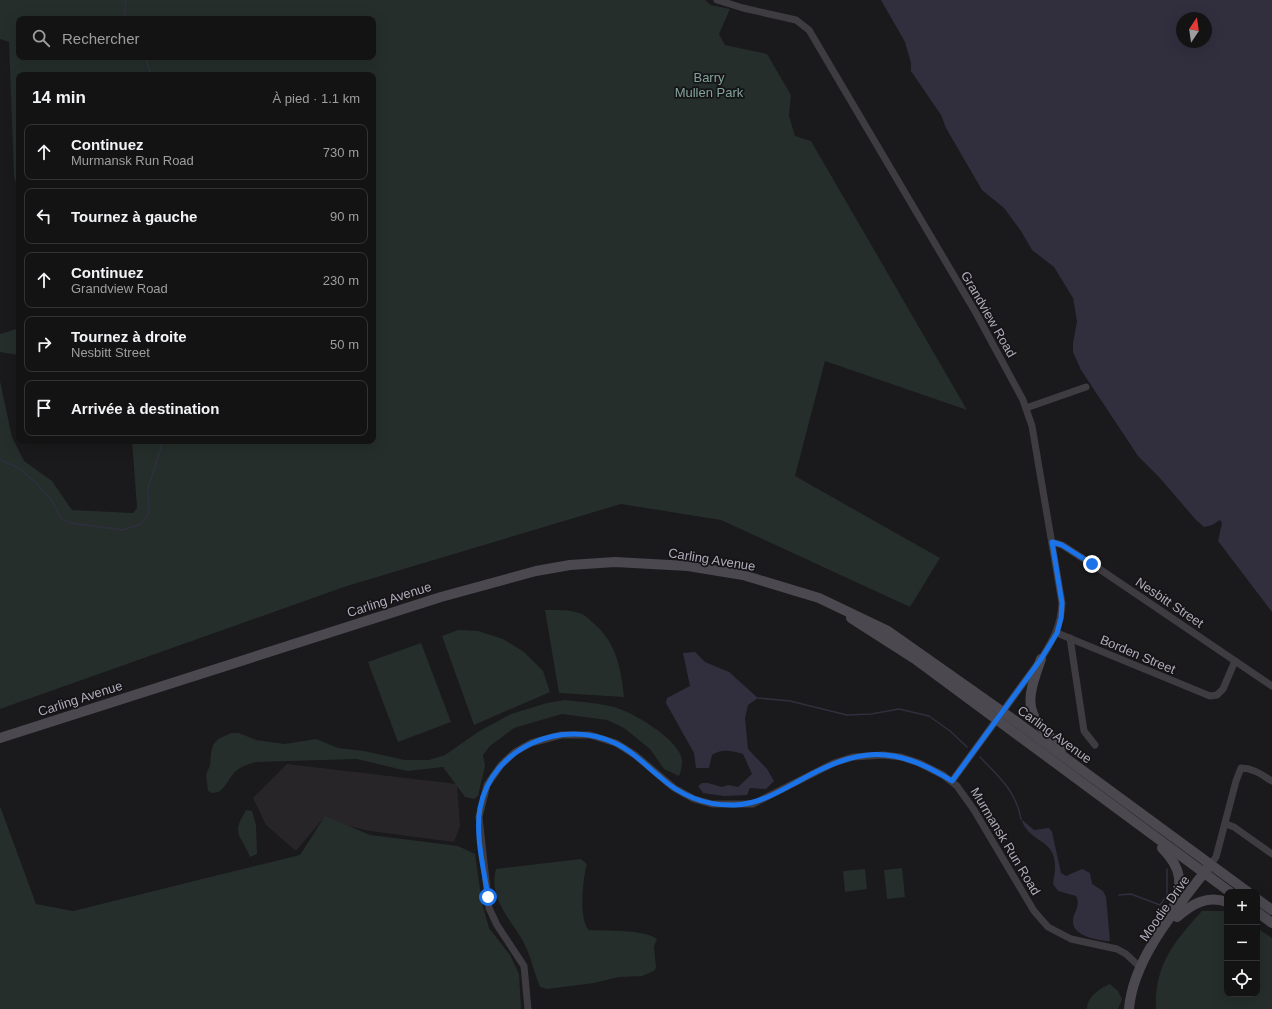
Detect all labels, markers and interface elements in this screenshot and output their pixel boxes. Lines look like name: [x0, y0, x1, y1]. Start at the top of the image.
north arrow: [1176, 12, 1212, 48]
search box: [16, 16, 376, 60]
icon: search: [30, 27, 52, 49]
text: Rechercher: [62, 30, 140, 47]
park label: Barry Mullen Park: [675, 70, 744, 100]
text: 14 min: [32, 88, 86, 107]
text: À pied · 1.1 km: [273, 91, 360, 106]
text: Continuez: [71, 136, 144, 153]
icon: ahead: [33, 141, 55, 163]
text: 730 m: [323, 145, 359, 160]
text: Murmansk Run Road: [71, 153, 194, 168]
icon: left: [33, 205, 55, 227]
text: Tournez à gauche: [71, 208, 197, 225]
text: 90 m: [330, 209, 359, 224]
text: Continuez: [71, 264, 144, 281]
icon: ahead: [33, 269, 55, 291]
street label: Grandview Road: [958, 269, 1019, 360]
text: 230 m: [323, 273, 359, 288]
text: Grandview Road: [71, 281, 168, 296]
text: Tournez à droite: [71, 328, 187, 345]
icon: right: [33, 333, 55, 355]
text: 50 m: [330, 337, 359, 352]
text: Nesbitt Street: [71, 345, 150, 360]
icon: arrive: [33, 397, 55, 419]
text: Arrivée à destination: [71, 400, 219, 417]
street label: Carling Avenue: [667, 545, 757, 574]
route end: [1083, 555, 1101, 573]
street label: Nesbitt Street: [1133, 574, 1207, 631]
street label: Carling Avenue: [345, 579, 433, 620]
street label: Borden Street: [1098, 632, 1178, 677]
street label: Carling Avenue: [36, 678, 124, 719]
street label: Carling Avenue: [1015, 702, 1095, 766]
street label: Murmansk Run Road: [968, 785, 1044, 898]
street label: Moodie Drive: [1136, 873, 1193, 944]
route start: [479, 888, 497, 906]
map controls: [1224, 889, 1260, 997]
button: +: [1224, 889, 1260, 925]
button: −: [1224, 925, 1260, 961]
button: locate: [1224, 961, 1260, 997]

